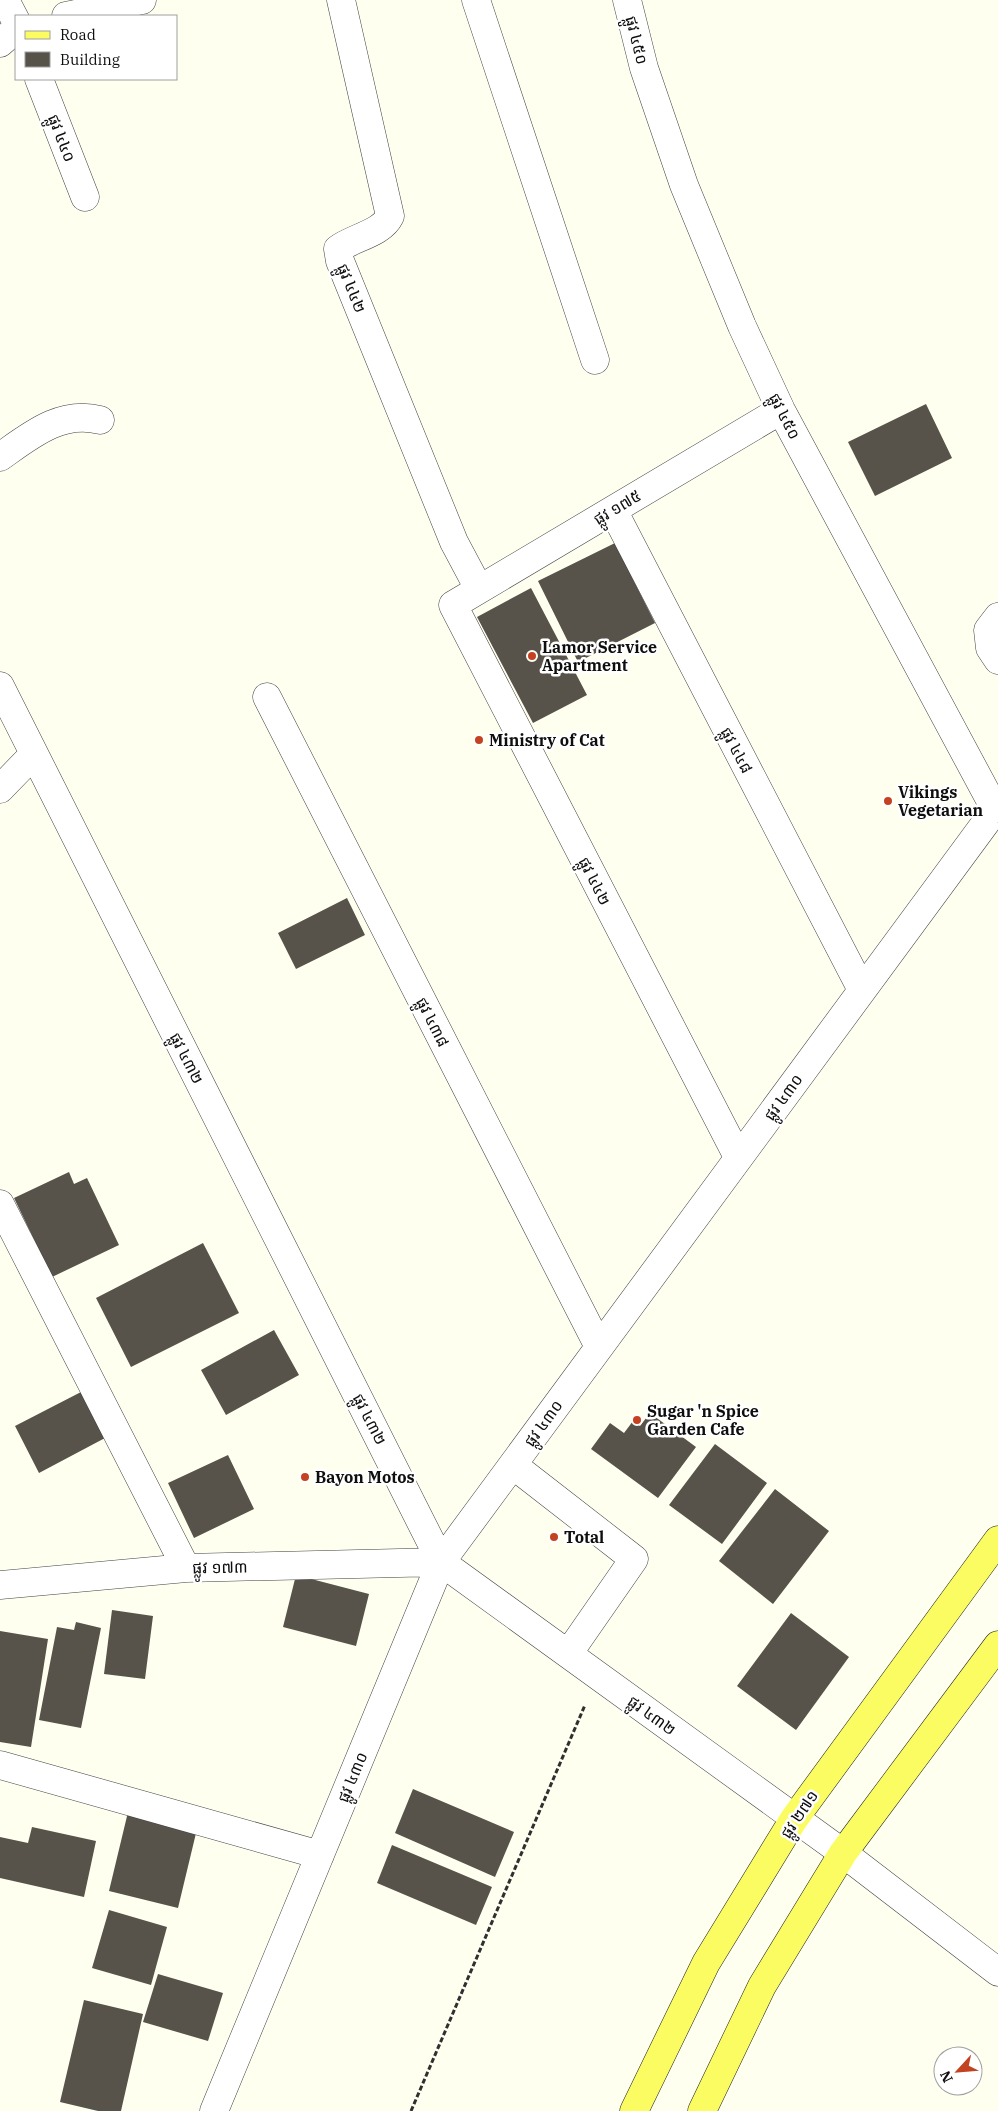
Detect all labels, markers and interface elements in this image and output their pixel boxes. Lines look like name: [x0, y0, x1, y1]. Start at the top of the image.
street label: ផ្លូវ ៤៥០: [617, 14, 653, 68]
legend: [15, 15, 178, 80]
text: Road: [60, 25, 96, 44]
text: Building: [60, 50, 120, 69]
street label: ផ្លូវ ៤៤០: [39, 111, 80, 166]
street label: ផ្លូវ ៤៤២: [329, 260, 371, 317]
street label: ផ្លូវ ៤៥០: [761, 389, 805, 445]
street label: ផ្លូវ ១៧៥: [590, 485, 647, 533]
place label: Lamor Service Apartment: [542, 637, 657, 675]
marker: Lamor Service Apartment: [526, 650, 538, 662]
street label: ផ្លូវ ៤៤៨: [712, 723, 757, 779]
place label: Ministry of Cat: [489, 730, 605, 750]
marker: Ministry of Cat: [473, 734, 485, 746]
place label: Vikings Vegetarian: [898, 782, 984, 820]
marker: Vikings Vegetarian: [882, 795, 894, 807]
street label: ផ្លូវ ៤៤២: [570, 854, 616, 911]
street label: ផ្លូវ ៤៣៨: [408, 994, 454, 1052]
street label: ផ្លូវ ៤៣២: [161, 1029, 208, 1089]
street label: ផ្លូវ ៤៣០: [759, 1070, 811, 1127]
street label: ផ្លូវ ៤៣២: [344, 1390, 391, 1450]
street label: ផ្លូវ ៤៣០: [519, 1396, 571, 1453]
place label: Sugar 'n Spice Garden Cafe: [647, 1401, 759, 1439]
marker: Sugar 'n Spice Garden Cafe: [631, 1414, 643, 1426]
place label: Bayon Motos: [315, 1467, 415, 1487]
marker: Bayon Motos: [299, 1471, 311, 1483]
place label: Total: [564, 1527, 604, 1547]
marker: Total: [548, 1531, 560, 1543]
street label: ផ្លូវ ១៧៣: [192, 1557, 248, 1582]
street label: ផ្លូវ ៤៣២: [621, 1691, 680, 1743]
street label: ផ្លូវ ៤៣០: [332, 1749, 376, 1807]
street label: ផ្លូវ ២៧១: [776, 1786, 826, 1845]
north arrow: [933, 2046, 983, 2096]
text: N: [936, 2068, 957, 2086]

